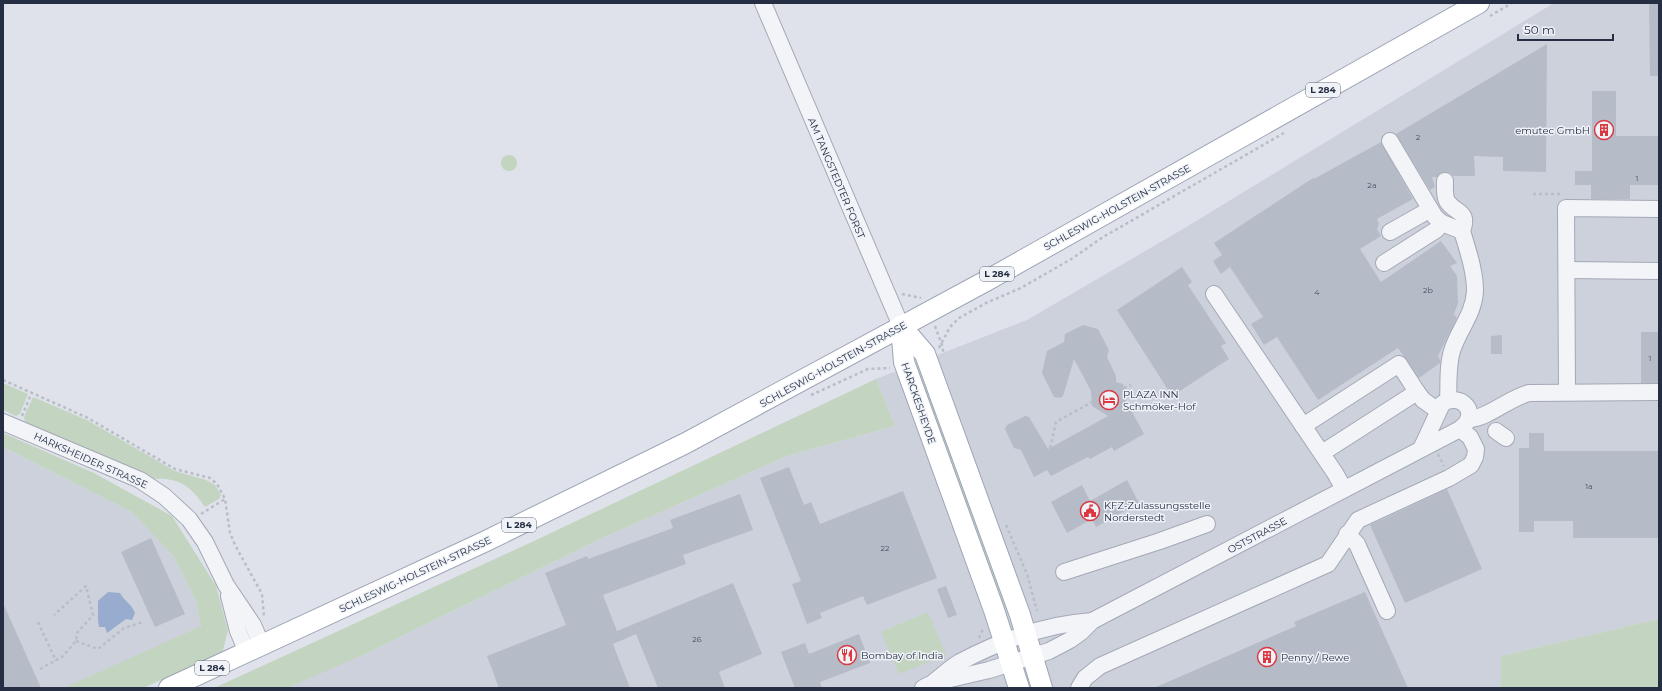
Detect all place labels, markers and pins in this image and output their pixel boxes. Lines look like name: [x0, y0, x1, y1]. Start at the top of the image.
building icon: emutec GmbH: [1593, 119, 1615, 141]
place label: emutec GmbH: [1515, 124, 1590, 137]
place label: PLAZA INN Schmöker-Hof: [1123, 388, 1196, 413]
hotel icon: PLAZA INN Schmöker-Hof: [1098, 389, 1120, 411]
place label: KFZ-Zulassungsstelle Norderstedt: [1104, 499, 1211, 524]
public building icon: KFZ-Zulassungsstelle Norderstedt: [1079, 500, 1101, 522]
restaurant icon: Bombay of India: [836, 644, 858, 666]
building icon: Penny / Rewe: [1256, 646, 1278, 668]
place label: Bombay of India: [861, 649, 943, 662]
place label: Penny / Rewe: [1281, 651, 1349, 664]

